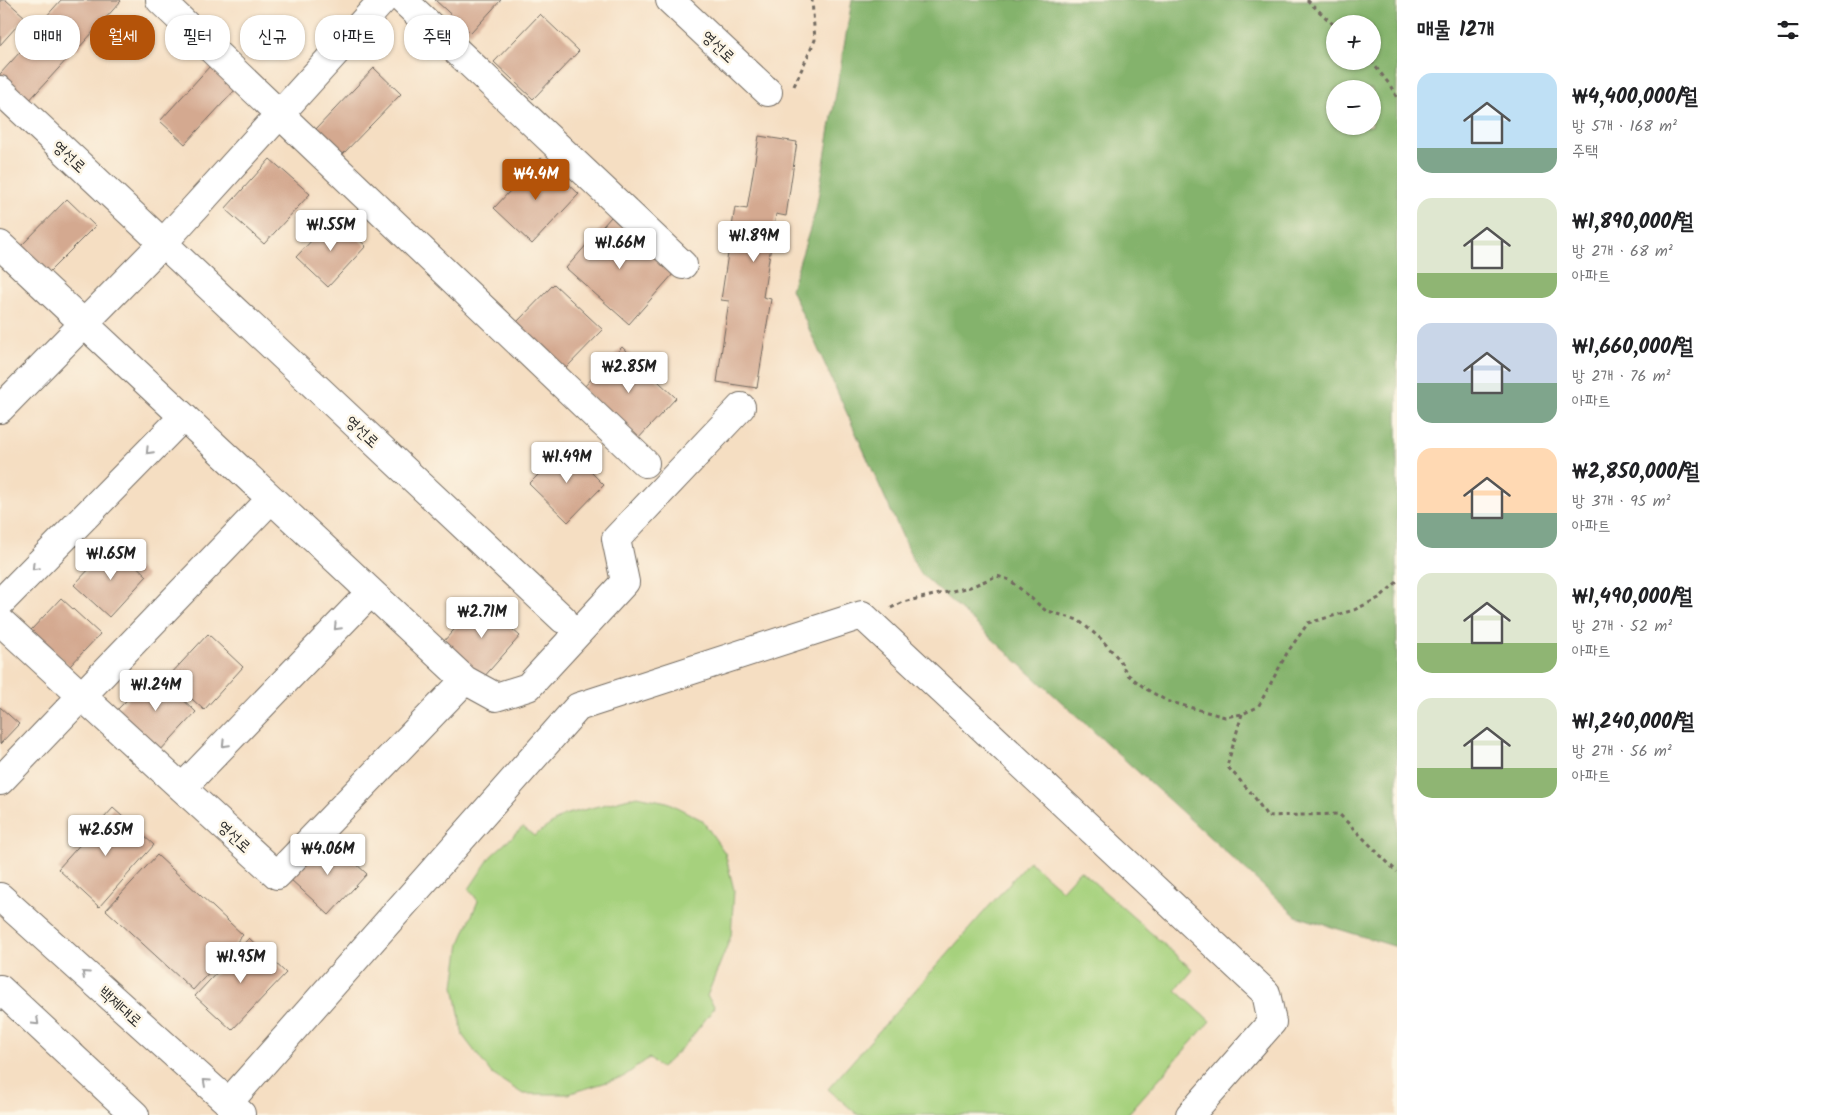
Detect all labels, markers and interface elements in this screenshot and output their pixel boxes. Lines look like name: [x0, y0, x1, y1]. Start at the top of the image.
text: 매물 12개: [1417, 14, 1494, 47]
chip: 매매: [15, 15, 80, 60]
chip: 월세: [90, 15, 155, 60]
chip: 필터: [165, 15, 230, 60]
chip: 신규: [240, 15, 305, 60]
chip: 아파트: [315, 15, 394, 60]
chip: 주택: [404, 15, 469, 60]
map controls: [1326, 15, 1381, 135]
button: +: [1326, 15, 1381, 70]
icon: filters: [1774, 16, 1802, 44]
street label: 영선로: [695, 25, 741, 69]
button: −: [1326, 80, 1381, 135]
text: ₩4,400,000/월: [1572, 81, 1698, 114]
icon: home: [1457, 93, 1517, 153]
text: 방 5개 · 168 m²: [1572, 114, 1677, 139]
street label: 영선로: [46, 135, 92, 179]
text: 주택: [1572, 139, 1598, 164]
pin: ₩4.4M: [501, 158, 571, 201]
text: ₩4.4M: [513, 162, 559, 187]
text: ₩1,890,000/월: [1572, 206, 1694, 239]
pin: ₩1.55M: [290, 210, 372, 252]
text: ₩1.55M: [307, 213, 355, 238]
icon: home: [1457, 218, 1517, 278]
pin: ₩1.89M: [713, 220, 795, 263]
text: ₩1.89M: [729, 224, 779, 249]
pin: ₩1.66M: [579, 228, 661, 270]
text: ₩1.66M: [595, 231, 645, 256]
text: 방 2개 · 68 m²: [1572, 239, 1673, 264]
text: 아파트: [1572, 264, 1611, 289]
text: ₩1,660,000/월: [1572, 331, 1694, 364]
icon: home: [1457, 343, 1517, 403]
pin: ₩2.85M: [588, 352, 670, 394]
text: ₩2.85M: [602, 355, 656, 380]
text: 방 2개 · 76 m²: [1572, 364, 1670, 389]
text: 아파트: [1572, 389, 1611, 414]
street label: 영선로: [339, 410, 385, 454]
pin: ₩1.49M: [526, 442, 608, 484]
text: ₩1.49M: [542, 445, 592, 470]
one-way arrow: [146, 446, 155, 455]
text: ₩2,850,000/월: [1572, 456, 1700, 489]
icon: home: [1457, 468, 1517, 528]
text: 방 3개 · 95 m²: [1572, 489, 1670, 514]
text: 아파트: [1572, 514, 1611, 539]
pin: ₩1.65M: [70, 538, 152, 581]
text: ₩1.65M: [86, 542, 136, 567]
one-way arrow: [32, 562, 41, 571]
text: ₩1,490,000/월: [1572, 581, 1693, 614]
icon: home: [1457, 593, 1517, 653]
pin: ₩2.71M: [441, 596, 523, 639]
text: ₩2.71M: [457, 600, 507, 625]
text: 방 2개 · 52 m²: [1572, 614, 1672, 639]
one-way arrow: [334, 622, 343, 631]
text: 아파트: [1572, 639, 1611, 664]
pin: ₩1.24M: [115, 670, 197, 712]
text: ₩1.24M: [131, 673, 181, 698]
text: ₩1,240,000/월: [1572, 706, 1695, 739]
icon: home: [1457, 718, 1517, 778]
one-way arrow: [222, 739, 231, 748]
text: 방 2개 · 56 m²: [1572, 739, 1672, 764]
text: 아파트: [1572, 764, 1611, 789]
pin: ₩2.65M: [65, 814, 147, 857]
street label: 영선로: [211, 815, 257, 859]
text: ₩2.65M: [79, 818, 133, 843]
pin: ₩4.06M: [287, 834, 369, 876]
text: ₩4.06M: [301, 837, 355, 862]
pin: ₩1.95M: [200, 942, 282, 984]
text: ₩1.95M: [217, 945, 265, 970]
one-way arrow: [81, 971, 90, 980]
street label: 백제대로: [92, 981, 147, 1034]
one-way arrow: [30, 1016, 39, 1025]
one-way arrow: [202, 1079, 211, 1088]

